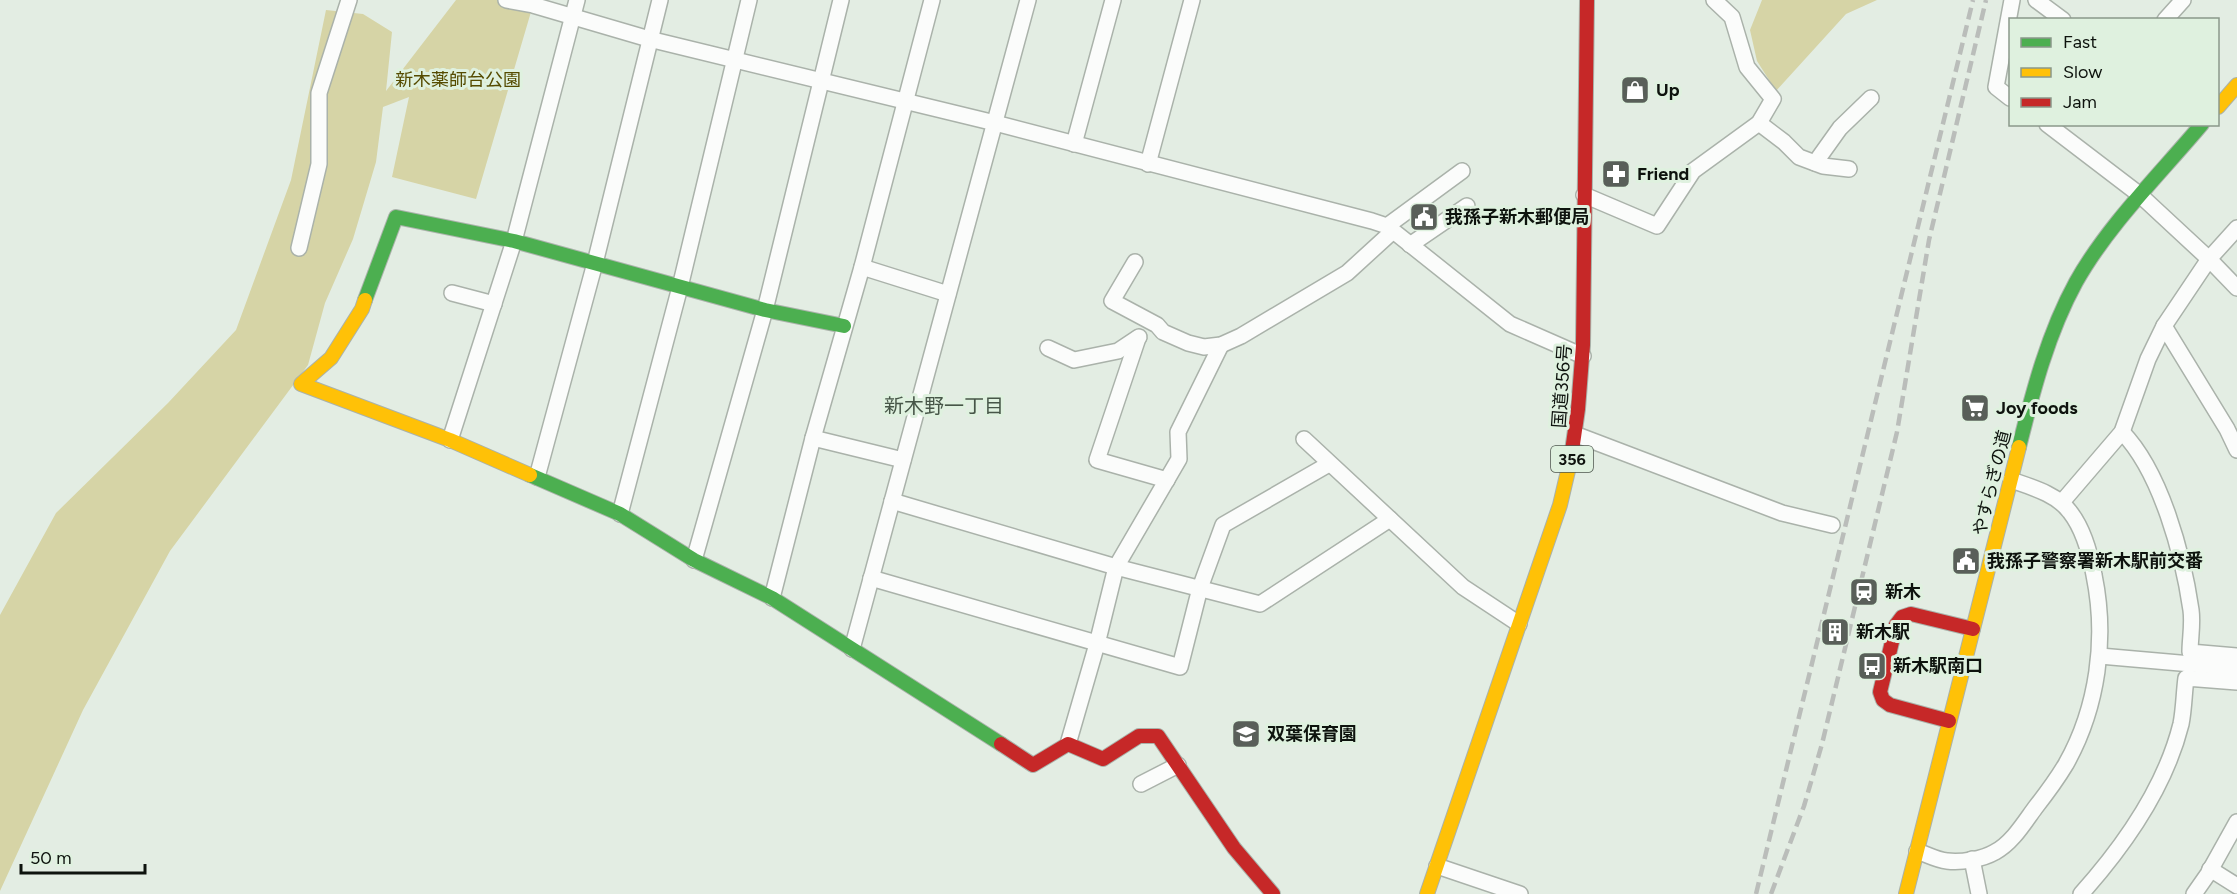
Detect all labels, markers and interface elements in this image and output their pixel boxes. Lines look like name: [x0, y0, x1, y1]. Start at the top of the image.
legend: [2009, 18, 2219, 126]
text: Fast: [2063, 31, 2097, 53]
text: Slow: [2063, 61, 2102, 83]
park label: 新木薬師台公園: [395, 69, 521, 91]
shop icon: Up: [1619, 74, 1651, 106]
place label: Up: [1656, 79, 1680, 101]
text: Jam: [2063, 91, 2097, 113]
pharmacy icon: Friend: [1600, 158, 1632, 190]
place label: Friend: [1637, 163, 1689, 185]
public building icon: 我孫子新木郵便局: [1408, 201, 1440, 233]
place label: 我孫子新木郵便局: [1445, 206, 1589, 228]
street label: 国道356号: [1548, 343, 1576, 429]
supermarket icon: Joy foods: [1959, 392, 1991, 424]
district label: 新木野一丁目: [884, 394, 1004, 418]
place label: Joy foods: [1996, 397, 2078, 419]
street label: やすらぎの道: [1968, 428, 2016, 538]
road number: 356: [1551, 446, 1593, 472]
public building icon: 我孫子警察署新木駅前交番: [1950, 545, 1982, 577]
place label: 我孫子警察署新木駅前交番: [1987, 550, 2203, 572]
station icon: 新木: [1848, 576, 1880, 608]
place label: 新木: [1885, 581, 1921, 603]
building icon: 新木駅: [1819, 616, 1851, 648]
place label: 新木駅: [1856, 621, 1910, 643]
bus stop icon: 新木駅南口: [1856, 650, 1888, 682]
place label: 新木駅南口: [1893, 655, 1983, 677]
school or university icon: 双葉保育園: [1230, 718, 1262, 750]
place label: 双葉保育園: [1267, 723, 1357, 745]
scale bar: [21, 837, 146, 875]
text: 50 m: [30, 847, 72, 869]

